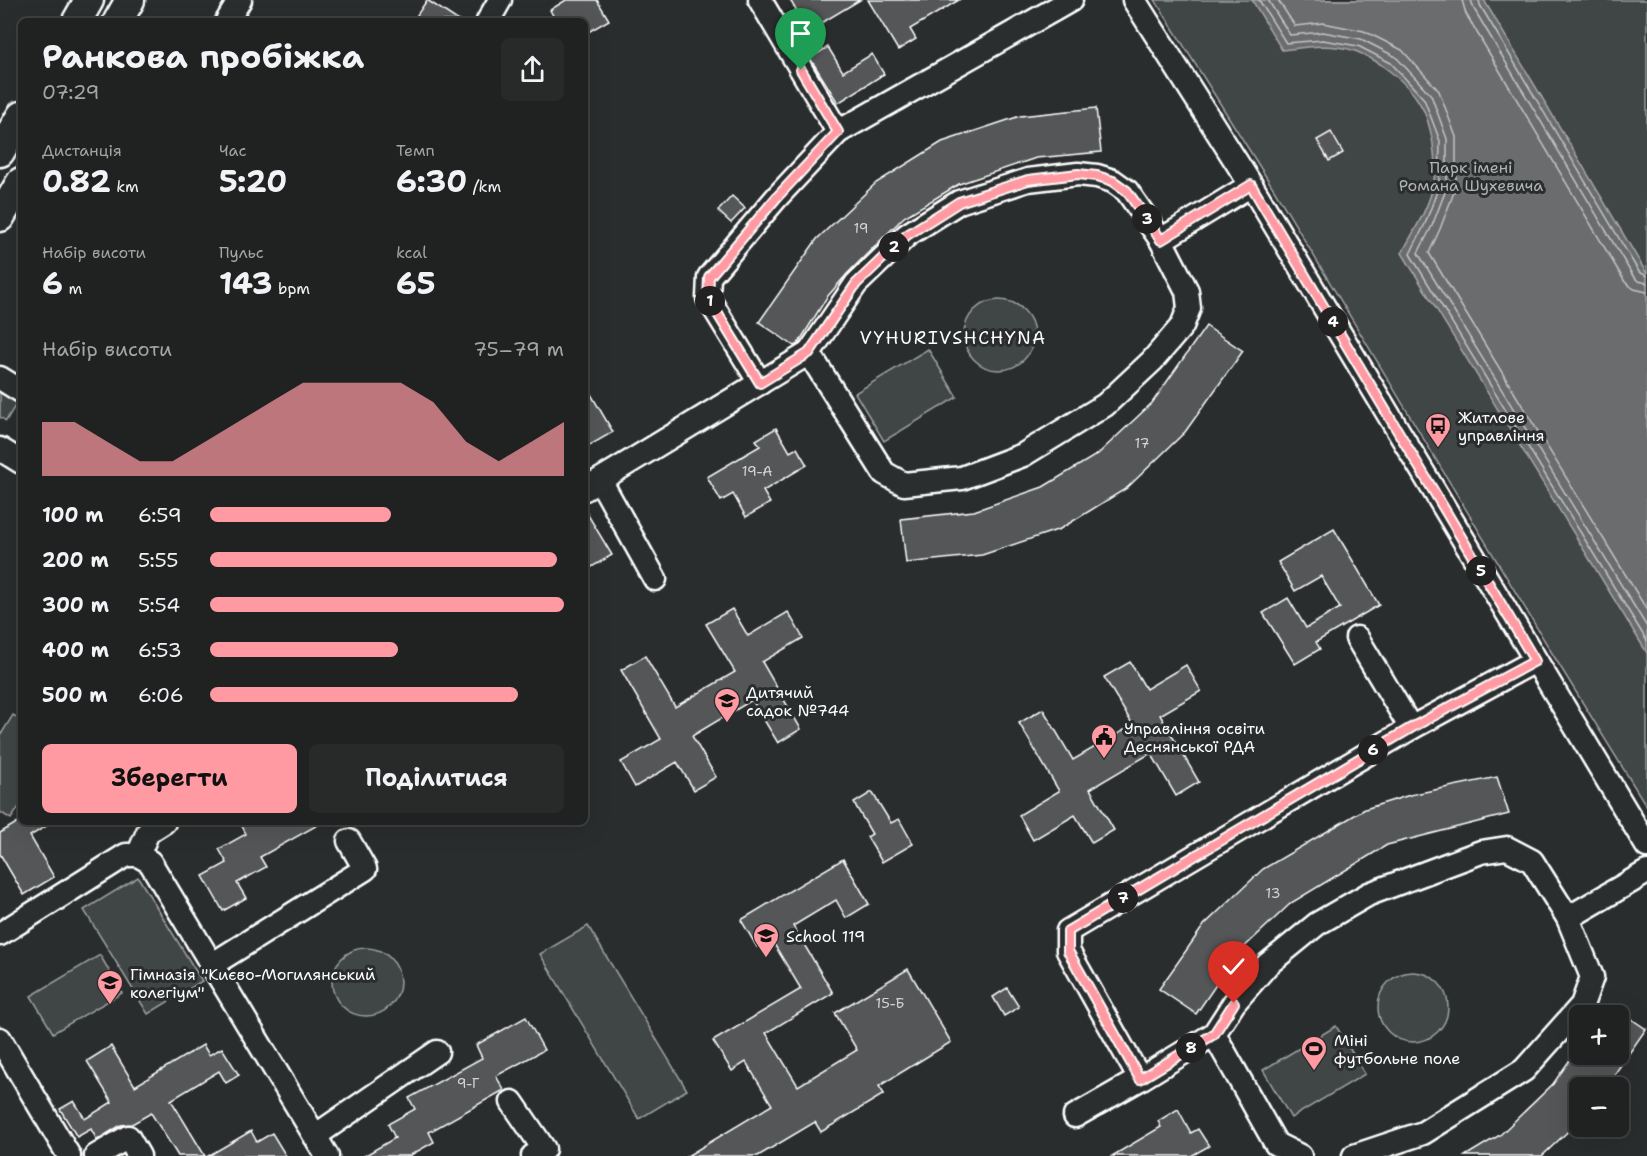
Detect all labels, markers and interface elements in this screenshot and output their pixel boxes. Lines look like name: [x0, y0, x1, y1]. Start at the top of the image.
pin: [775, 8, 826, 70]
icon: arrive: [784, 17, 817, 50]
text: Ранкова пробіжка: [42, 34, 364, 79]
button: share: [501, 38, 564, 101]
text: 07:29: [42, 79, 100, 105]
text: Дистанція: [42, 140, 122, 161]
text: Час: [219, 140, 247, 161]
text: Темп: [396, 140, 435, 161]
park label: Парк імені Романа Шухевича: [1399, 157, 1543, 196]
text: 0.82: [42, 161, 111, 202]
text: 5:20: [219, 161, 287, 202]
text: 6:30: [396, 161, 467, 202]
text: km: [111, 176, 139, 197]
text: /km: [467, 176, 501, 197]
pin: 3: [1132, 204, 1162, 234]
text: 3: [1141, 208, 1153, 229]
house number: 19: [853, 219, 869, 237]
pin: 2: [879, 232, 909, 262]
text: 2: [888, 236, 900, 257]
text: Набір висоти: [42, 242, 146, 263]
text: Пульс: [219, 242, 264, 263]
text: kcal: [396, 242, 427, 263]
text: 6: [42, 263, 63, 304]
text: 143: [219, 263, 273, 304]
text: 65: [396, 263, 435, 304]
text: m: [63, 278, 82, 299]
text: bpm: [273, 278, 310, 299]
pin: 1: [695, 286, 725, 316]
text: 1: [706, 290, 714, 311]
pin: 4: [1318, 307, 1348, 337]
text: 4: [1327, 311, 1339, 332]
district label: VYHURIVSHCHYNA: [859, 326, 1047, 350]
text: Набір висоти: [42, 336, 172, 362]
text: 75–79 m: [473, 336, 564, 362]
place label: Житлове управління: [1458, 407, 1545, 446]
bus stop icon: Житлове управління: [1423, 411, 1453, 449]
house number: 17: [1135, 434, 1149, 452]
house number: 19-А: [742, 462, 772, 480]
text: 100 m: [42, 502, 104, 528]
text: 6:59: [138, 502, 182, 528]
text: 200 m: [42, 547, 109, 573]
text: 5:55: [138, 547, 178, 573]
pin: 5: [1466, 556, 1496, 586]
text: 5: [1476, 560, 1486, 581]
text: 300 m: [42, 592, 109, 618]
text: 5:54: [138, 592, 180, 618]
text: 400 m: [42, 637, 109, 663]
text: 6:53: [138, 637, 182, 663]
text: 500 m: [42, 682, 108, 708]
text: 6:06: [138, 682, 184, 708]
place label: Дитячий садок №744: [746, 682, 849, 721]
school or university icon: Дитячий садок №744: [712, 686, 742, 724]
place label: Управління освіти Деснянської РДА: [1124, 718, 1265, 757]
public building icon: Управління освіти Деснянської РДА: [1089, 722, 1119, 760]
pin: 6: [1358, 735, 1388, 765]
text: 6: [1367, 739, 1379, 760]
button: Зберегти: [42, 744, 297, 813]
button: Поділитися: [309, 744, 564, 813]
pin: 7: [1108, 883, 1138, 913]
house number: 13: [1266, 884, 1280, 902]
text: 7: [1117, 887, 1129, 908]
school or university icon: School 119: [751, 921, 781, 959]
place label: School 119: [786, 926, 865, 947]
pin: [1208, 941, 1259, 1003]
icon: check: [1217, 950, 1250, 983]
place label: Гімназія "Києво-Могилянський колегіум": [130, 964, 376, 1003]
school or university icon: Гімназія "Києво-Могилянський колегіум": [95, 968, 125, 1006]
house number: 15-Б: [876, 994, 904, 1012]
map controls: [1569, 1005, 1629, 1137]
button: +: [1569, 1005, 1629, 1065]
place label: Міні футбольне поле: [1334, 1030, 1460, 1069]
pin: 8: [1176, 1033, 1206, 1063]
sports icon: Міні футбольне поле: [1299, 1034, 1329, 1072]
text: 8: [1185, 1037, 1197, 1058]
house number: 9-Г: [457, 1074, 480, 1092]
button: −: [1569, 1077, 1629, 1137]

